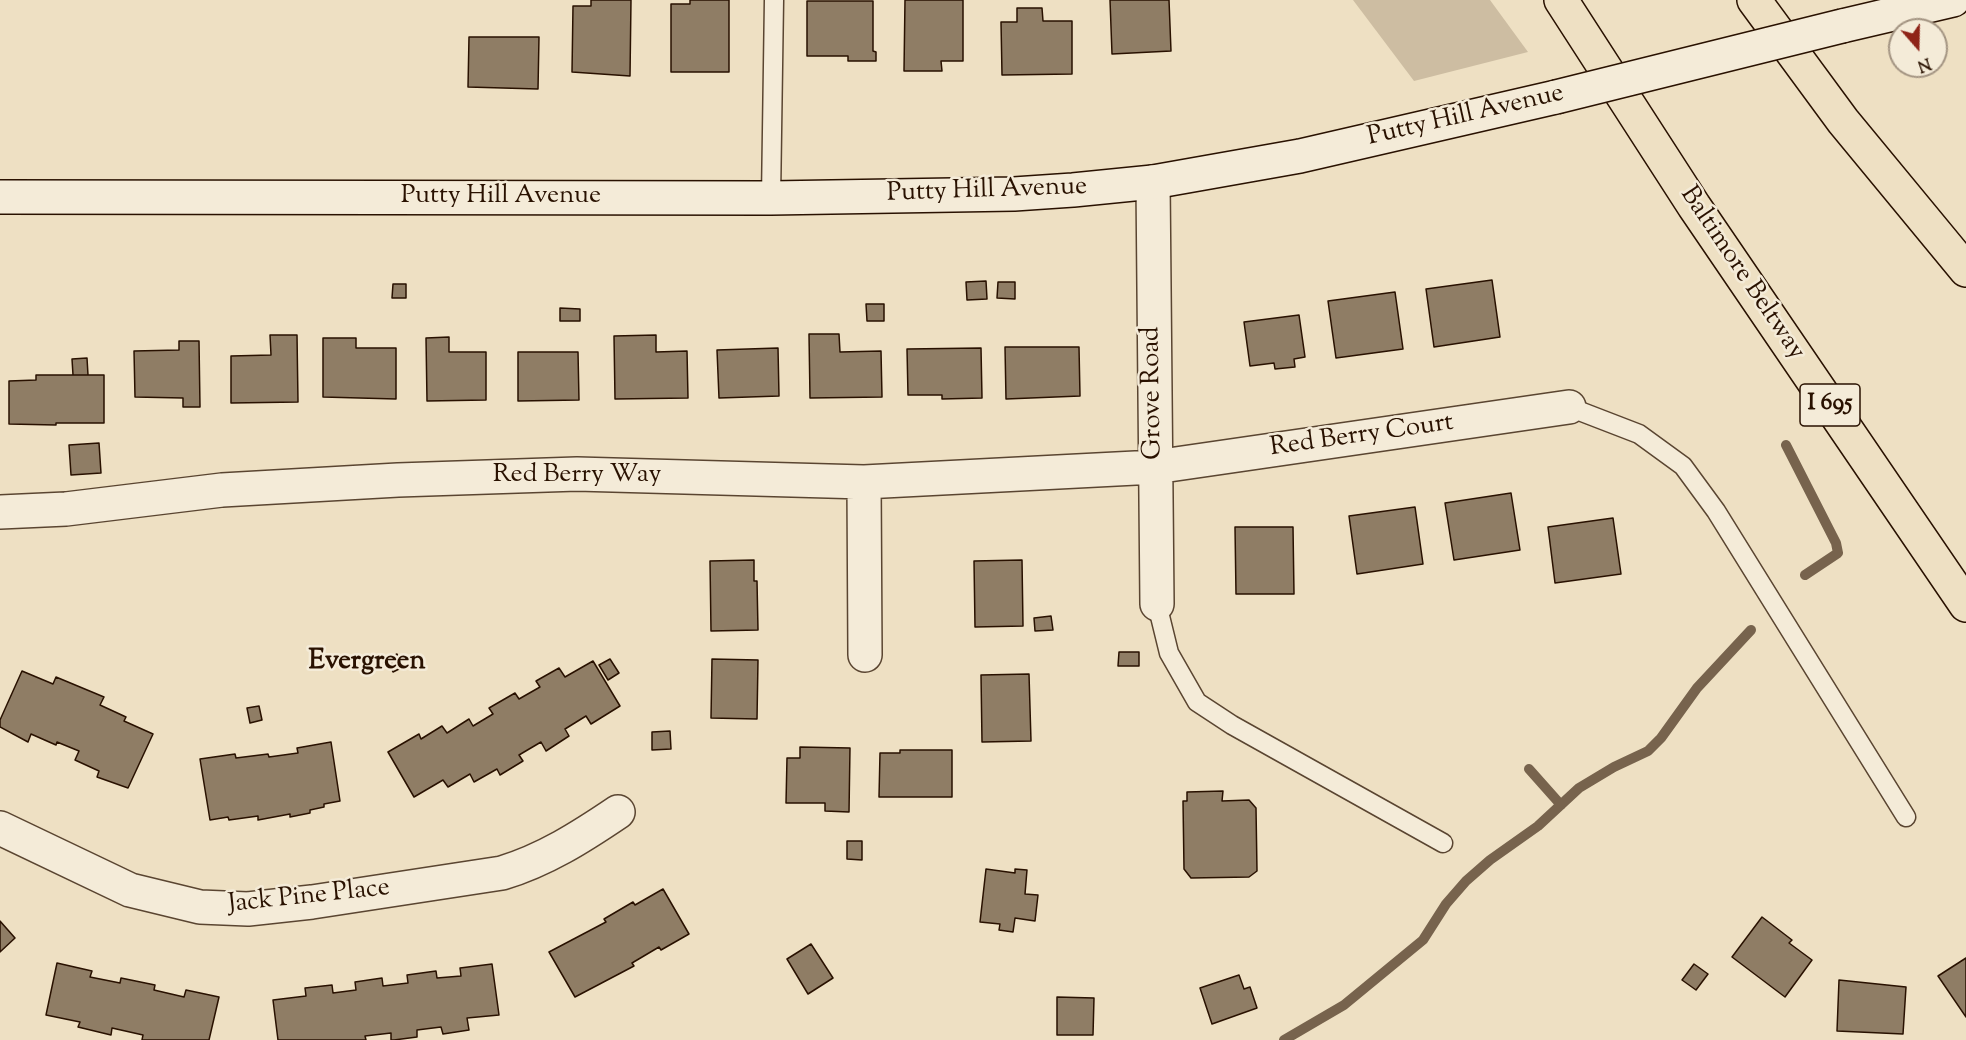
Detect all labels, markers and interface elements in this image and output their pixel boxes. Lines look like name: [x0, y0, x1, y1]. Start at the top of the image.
north arrow: [1888, 18, 1948, 78]
text: N: [1914, 51, 1934, 76]
street label: Putty Hill Avenue: [1365, 79, 1567, 155]
street label: Putty Hill Avenue: [886, 173, 1088, 211]
street label: Baltimore Beltway: [1671, 181, 1811, 367]
street label: Putty Hill Avenue: [401, 182, 601, 214]
street label: Grove Road: [1137, 326, 1171, 460]
road number: I 695: [1800, 384, 1860, 426]
street label: Red Berry Court: [1268, 409, 1456, 465]
street label: Red Berry Way: [493, 461, 661, 493]
district label: Evergreen: [309, 647, 425, 679]
street label: Jack Pine Place: [227, 874, 391, 922]

